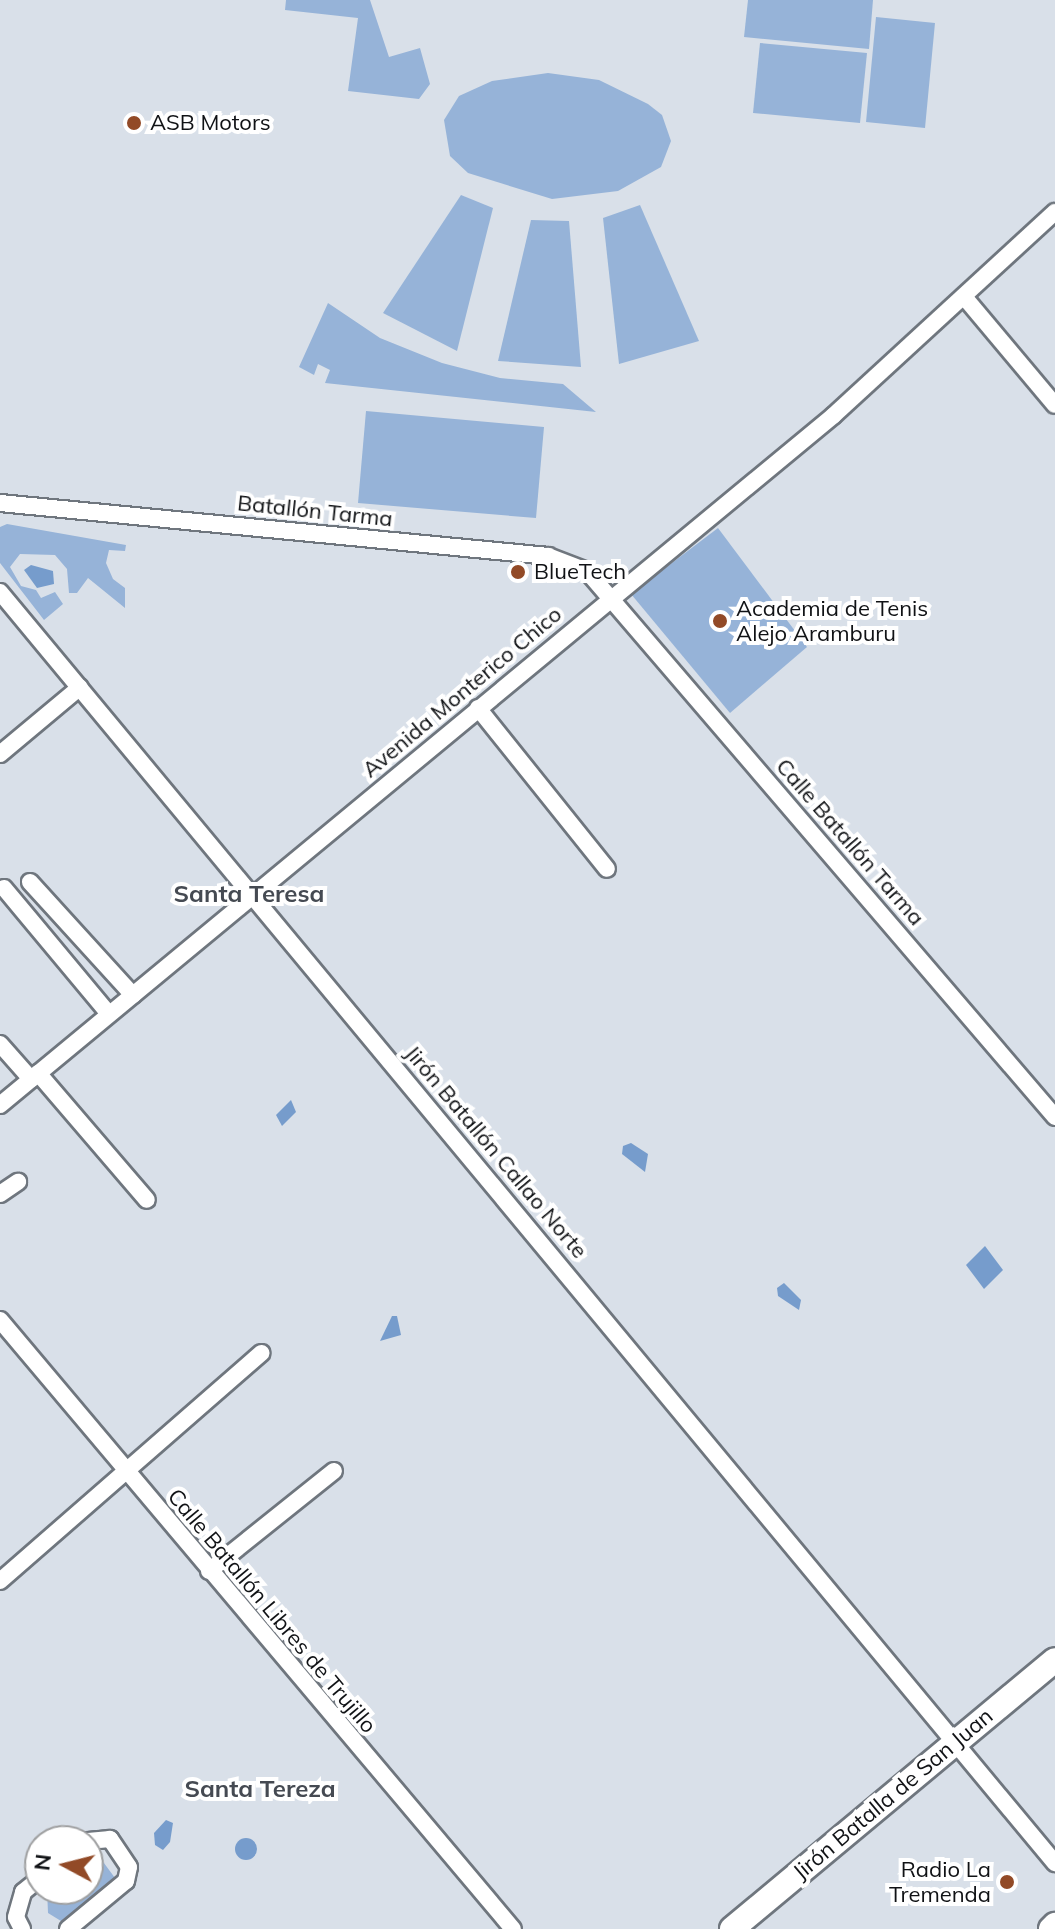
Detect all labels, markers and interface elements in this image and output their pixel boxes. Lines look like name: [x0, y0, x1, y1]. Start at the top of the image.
place label: ASB Motors: [150, 110, 271, 136]
marker: ASB Motors: [125, 114, 143, 132]
street label: Batallón Tarma: [236, 490, 394, 532]
place label: BlueTech: [534, 559, 626, 585]
marker: BlueTech: [509, 563, 527, 581]
place label: Academia de Tenis Alejo Aramburu: [736, 595, 928, 646]
street label: Avenida Monterico Chico: [357, 601, 567, 783]
marker: Academia de Tenis Alejo Aramburu: [711, 612, 729, 630]
street label: Calle Batallón Tarma: [770, 753, 930, 931]
district label: Santa Teresa: [174, 880, 324, 908]
street label: Jirón Batallón Callao Norte: [399, 1040, 593, 1264]
street label: Calle Batallón Libres de Trujillo: [162, 1484, 382, 1738]
street label: Jirón Batalla de San Juan: [788, 1703, 998, 1885]
district label: Santa Tereza: [184, 1775, 336, 1803]
north arrow: [24, 1825, 104, 1905]
text: N: [27, 1852, 57, 1872]
place label: Radio La Tremenda: [889, 1856, 991, 1908]
marker: Radio La Tremenda: [998, 1873, 1016, 1891]

